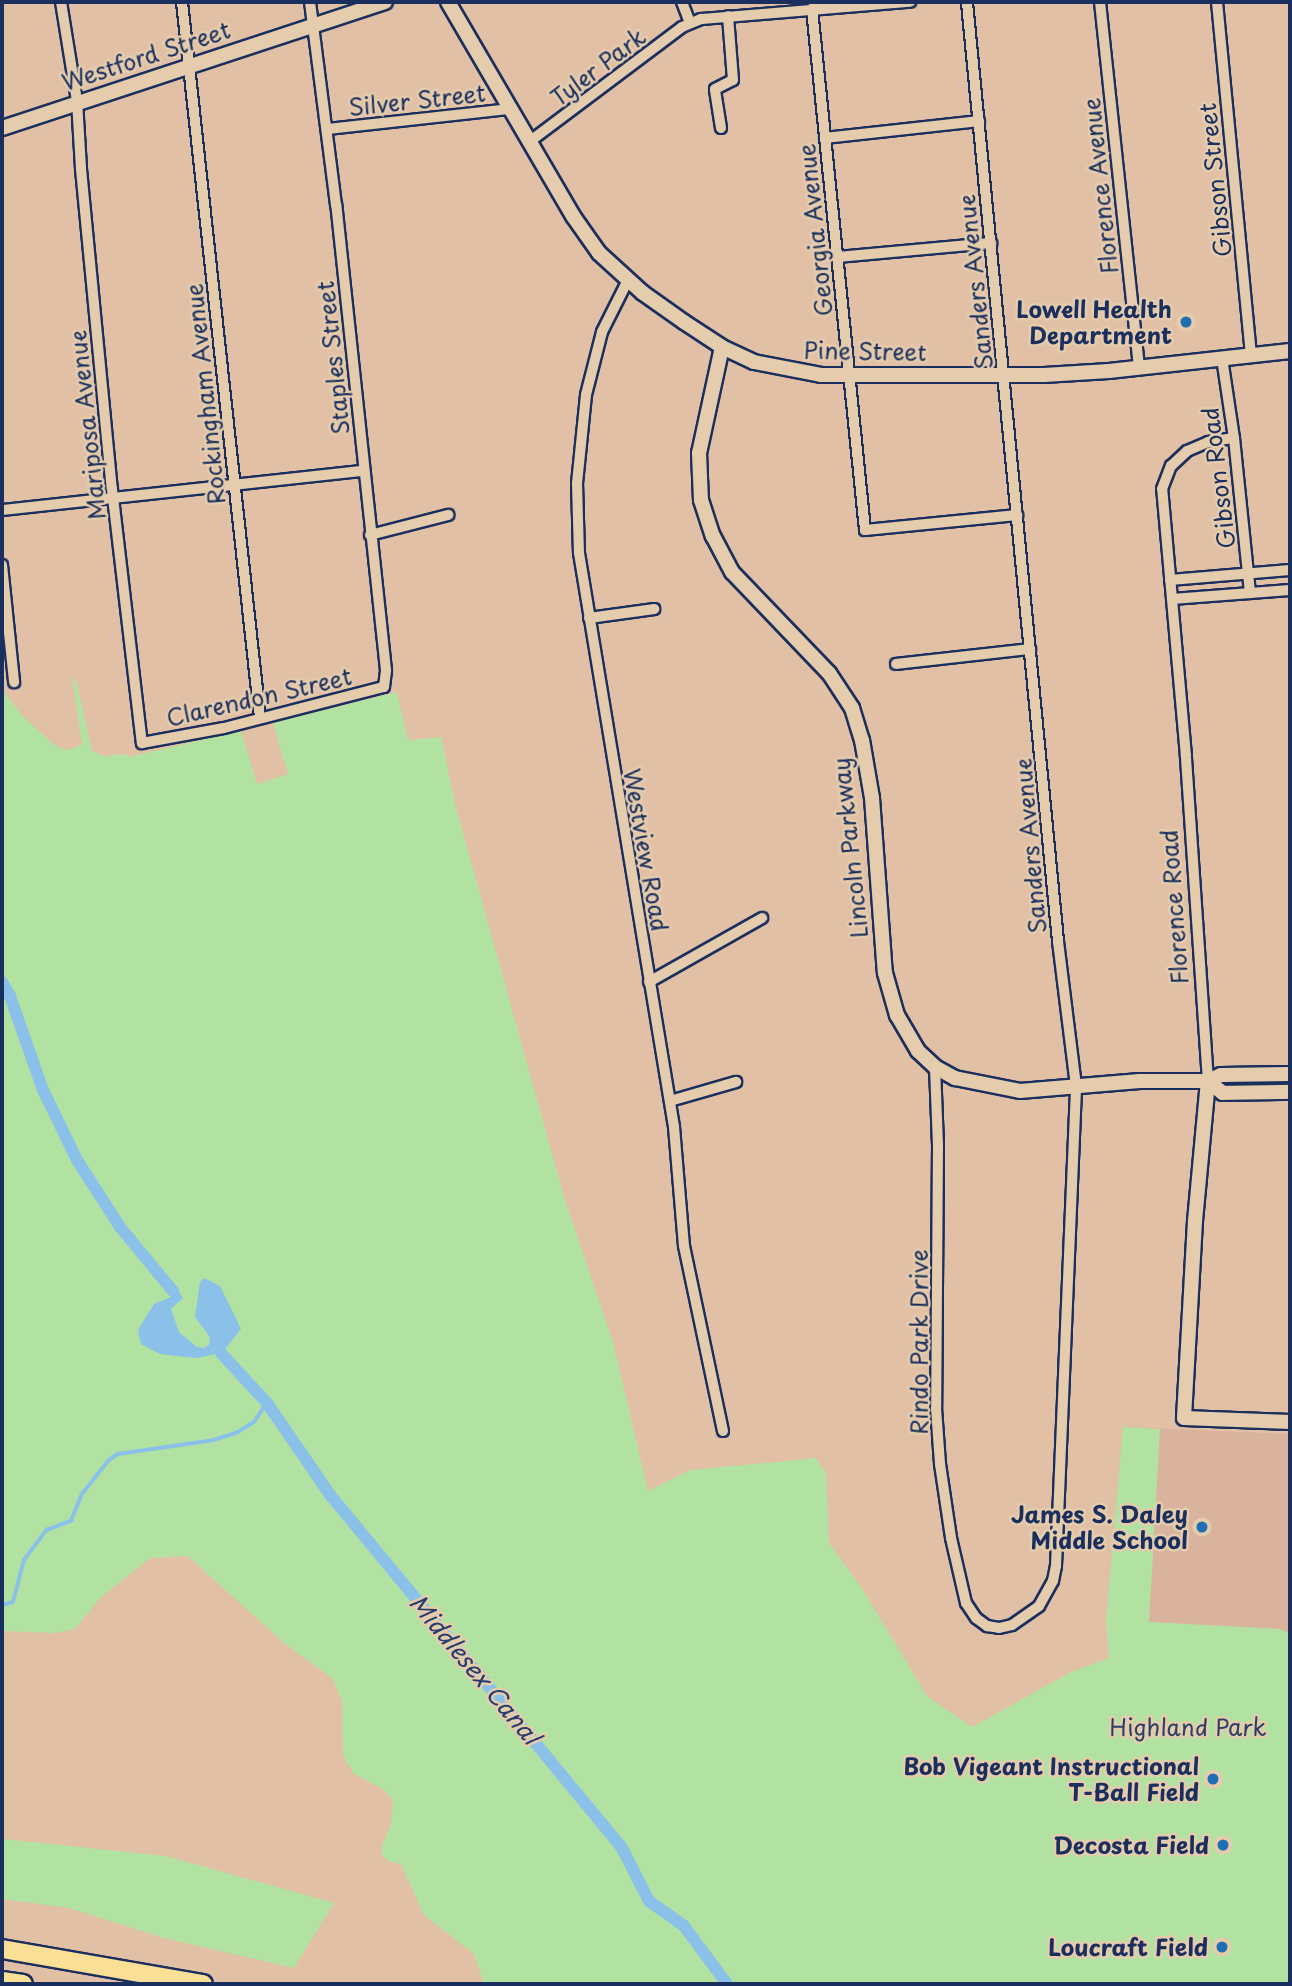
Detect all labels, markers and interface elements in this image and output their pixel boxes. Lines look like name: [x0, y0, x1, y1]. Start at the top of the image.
street label: Westford Street: [58, 16, 234, 96]
street label: Tyler Park: [544, 22, 652, 112]
street label: Silver Street: [347, 79, 487, 121]
street label: Florence Avenue: [1077, 96, 1123, 276]
street label: Gibson Street: [1193, 102, 1237, 258]
street label: Georgia Avenue: [792, 142, 838, 318]
street label: Sanders Avenue: [952, 193, 998, 371]
street label: Staples Street: [311, 279, 355, 437]
street label: Rockingham Avenue: [180, 283, 230, 505]
place label: Lowell Health Department: [1015, 295, 1172, 349]
marker: Lowell Health Department: [1178, 314, 1194, 330]
street label: Mariposa Avenue: [63, 329, 111, 521]
street label: Pine Street: [803, 336, 927, 366]
street label: Gibson Road: [1196, 407, 1240, 549]
street label: Clarendon Street: [163, 662, 355, 732]
street label: Lincoln Parkway: [827, 756, 873, 940]
street label: Sanders Avenue: [1009, 757, 1051, 935]
street label: Westview Road: [618, 766, 674, 934]
street label: Florence Road: [1155, 828, 1193, 986]
street label: Rindo Park Drive: [905, 1249, 933, 1435]
place label: James S. Daley Middle School: [1010, 1500, 1188, 1554]
marker: James S. Daley Middle School: [1194, 1519, 1210, 1535]
water label: Middlesex Canal: [404, 1588, 546, 1750]
park label: Highland Park: [1109, 1713, 1267, 1741]
place label: Bob Vigeant Instructional T-Ball Field: [902, 1752, 1199, 1806]
marker: Bob Vigeant Instructional T-Ball Field: [1205, 1771, 1221, 1787]
place label: Decosta Field: [1053, 1831, 1209, 1859]
marker: Decosta Field: [1215, 1837, 1231, 1853]
place label: Loucraft Field: [1047, 1933, 1208, 1961]
marker: Loucraft Field: [1214, 1939, 1230, 1955]

